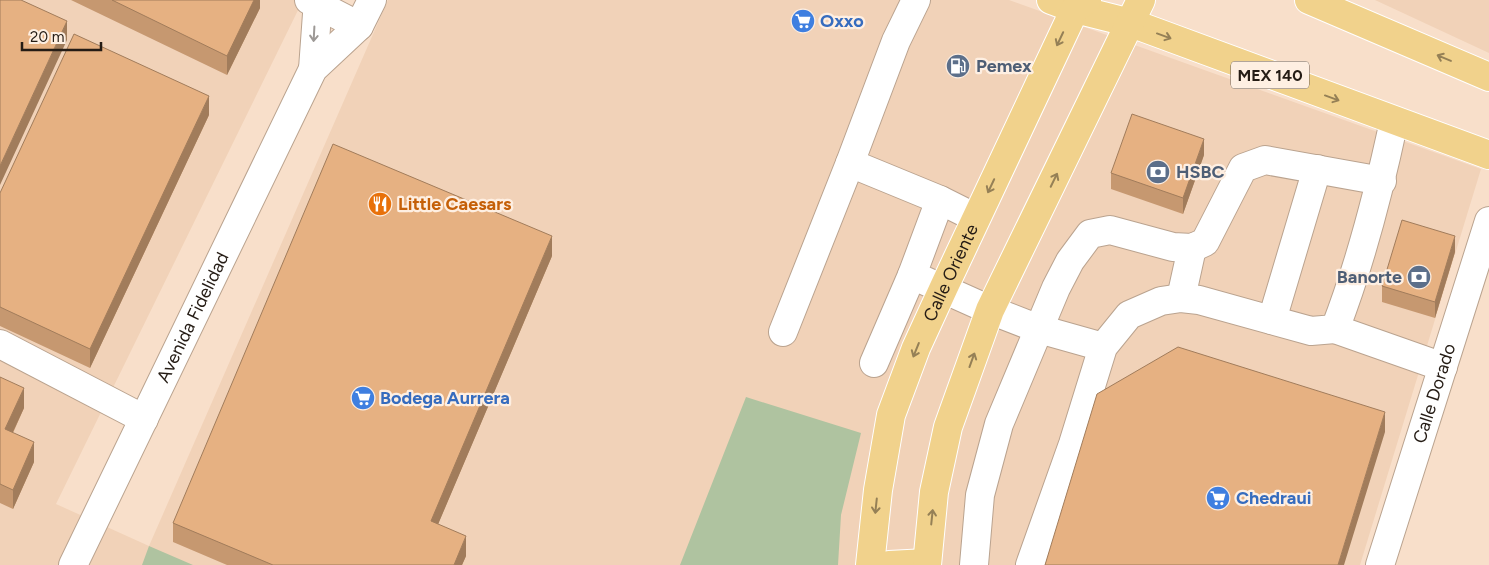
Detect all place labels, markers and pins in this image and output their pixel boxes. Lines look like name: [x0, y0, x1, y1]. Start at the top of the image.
supermarket icon: Oxxo: [790, 8, 816, 34]
place label: Oxxo: [820, 10, 864, 32]
fuel station icon: Pemex: [945, 53, 971, 79]
place label: Pemex: [976, 55, 1032, 77]
bank icon: HSBC: [1145, 159, 1171, 185]
place label: HSBC: [1176, 161, 1225, 183]
restaurant icon: Little Caesars: [367, 191, 393, 217]
place label: Little Caesars: [398, 193, 512, 215]
bank icon: Banorte: [1406, 264, 1432, 290]
place label: Banorte: [1337, 266, 1402, 288]
supermarket icon: Bodega Aurrera: [350, 385, 376, 411]
place label: Bodega Aurrera: [380, 387, 510, 409]
supermarket icon: Chedraui: [1205, 485, 1231, 511]
place label: Chedraui: [1236, 487, 1311, 509]

